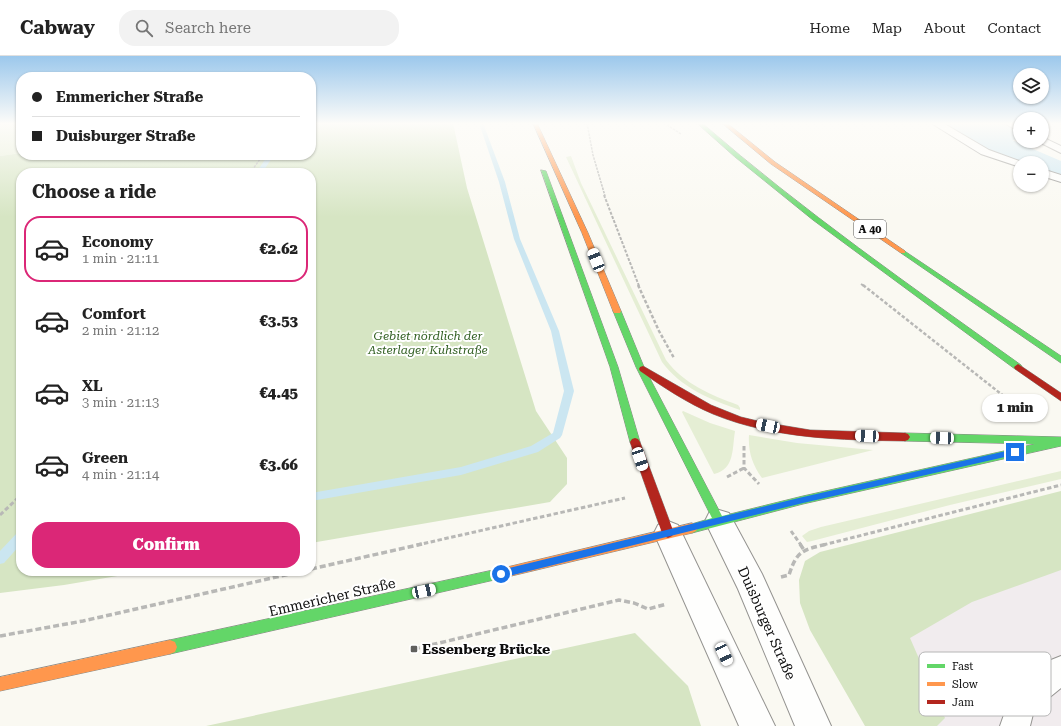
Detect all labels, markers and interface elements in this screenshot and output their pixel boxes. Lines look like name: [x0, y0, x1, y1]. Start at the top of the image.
search box: [119, 10, 399, 46]
text: Cabway: [20, 16, 95, 39]
icon: search: [133, 17, 155, 39]
text: Search here: [165, 19, 251, 37]
text: Home: [809, 20, 850, 36]
text: Map: [872, 20, 902, 36]
text: About: [924, 20, 966, 36]
text: Contact: [988, 20, 1041, 36]
map controls: [1013, 68, 1049, 192]
button: layers: [1013, 68, 1049, 104]
text: Emmericher Straße: [56, 88, 203, 106]
button: +: [1013, 112, 1049, 148]
text: Duisburger Straße: [56, 127, 196, 145]
button: −: [1013, 156, 1049, 192]
text: Choose a ride: [32, 181, 156, 202]
road number: A 40: [854, 220, 886, 238]
icon: car: [34, 231, 70, 267]
text: Economy: [82, 233, 153, 251]
text: €2.62: [259, 240, 298, 258]
car: [586, 247, 606, 273]
text: 1 min · 21:11: [82, 251, 159, 266]
icon: car: [34, 303, 70, 339]
text: Comfort: [82, 305, 146, 323]
text: €3.53: [259, 312, 298, 330]
text: 2 min · 21:12: [82, 323, 159, 338]
park label: Gebiet nördlich der Asterlager Kuhstraße: [367, 329, 488, 357]
icon: car: [34, 375, 70, 411]
text: XL: [82, 377, 103, 395]
text: €4.45: [259, 384, 298, 402]
callout: 1 min: [982, 394, 1048, 422]
text: 3 min · 21:13: [82, 395, 159, 410]
text: 1 min: [997, 400, 1033, 415]
car: [755, 418, 781, 434]
car: [855, 429, 879, 443]
car: [930, 432, 954, 444]
route end: [1006, 443, 1024, 461]
car: [630, 446, 650, 472]
icon: car: [34, 447, 70, 483]
text: Green: [82, 449, 128, 467]
text: €3.66: [259, 456, 298, 474]
text: 4 min · 21:14: [82, 467, 159, 482]
button: Confirm: [32, 522, 300, 568]
street label: Duisburger Straße: [735, 564, 799, 682]
route start: [492, 565, 510, 583]
street label: Emmericher Straße: [267, 575, 397, 619]
car: [411, 583, 437, 599]
place label: Essenberg Brücke: [422, 641, 550, 657]
car: [713, 641, 735, 667]
marker: Essenberg Brücke: [409, 644, 419, 654]
legend: [919, 652, 1051, 716]
text: Fast: [952, 660, 973, 673]
text: Slow: [952, 678, 979, 691]
text: Jam: [952, 696, 974, 709]

